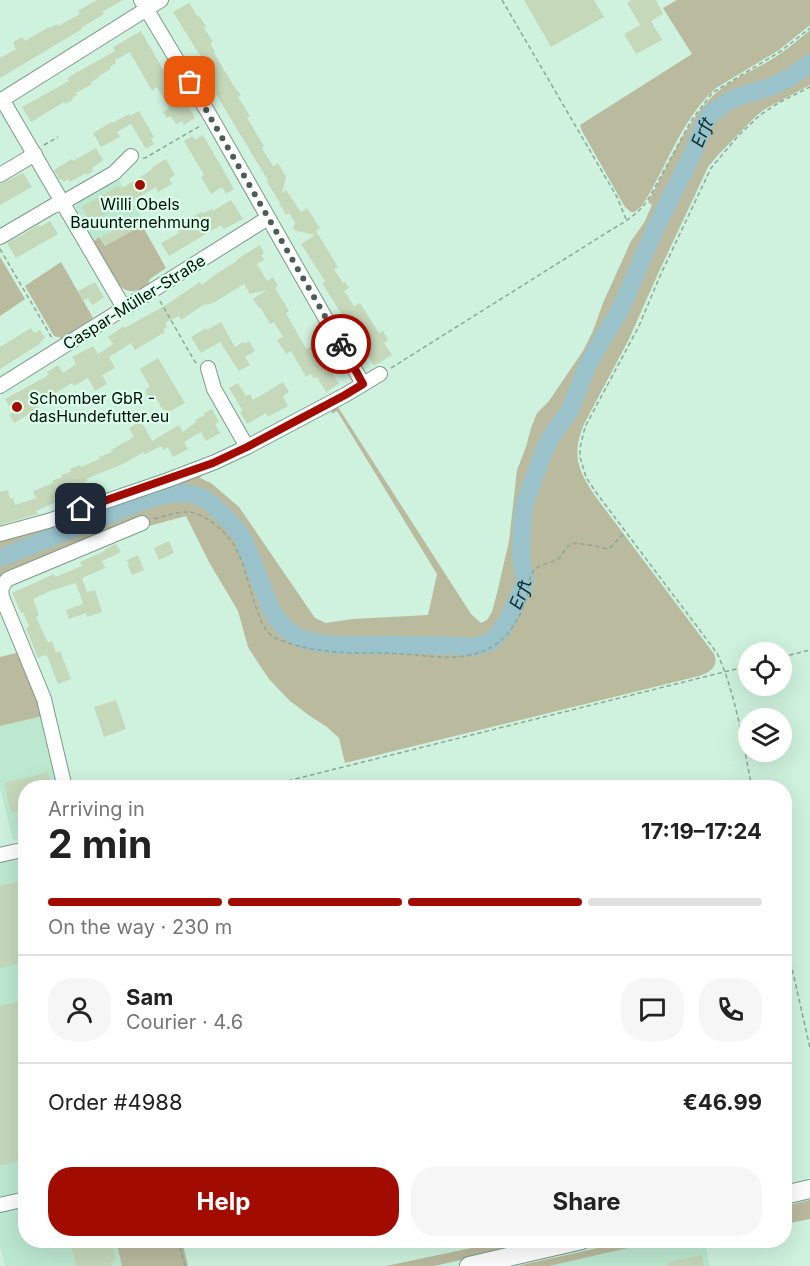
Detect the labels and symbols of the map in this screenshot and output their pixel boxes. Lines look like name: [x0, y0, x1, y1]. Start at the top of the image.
pin: [164, 56, 215, 107]
water label: Erft: [686, 112, 717, 150]
marker: Willi Obels Bauunternehmung: [133, 178, 147, 192]
place label: Willi Obels Bauunternehmung: [70, 194, 210, 232]
street label: Caspar-Müller-Straße: [59, 250, 209, 354]
courier: [311, 314, 371, 374]
place label: Schomber GbR - dasHundefutter.eu: [29, 388, 169, 426]
marker: Schomber GbR - dasHundefutter.eu: [10, 400, 24, 414]
pin: [55, 483, 106, 534]
water label: Erft: [504, 578, 535, 612]

